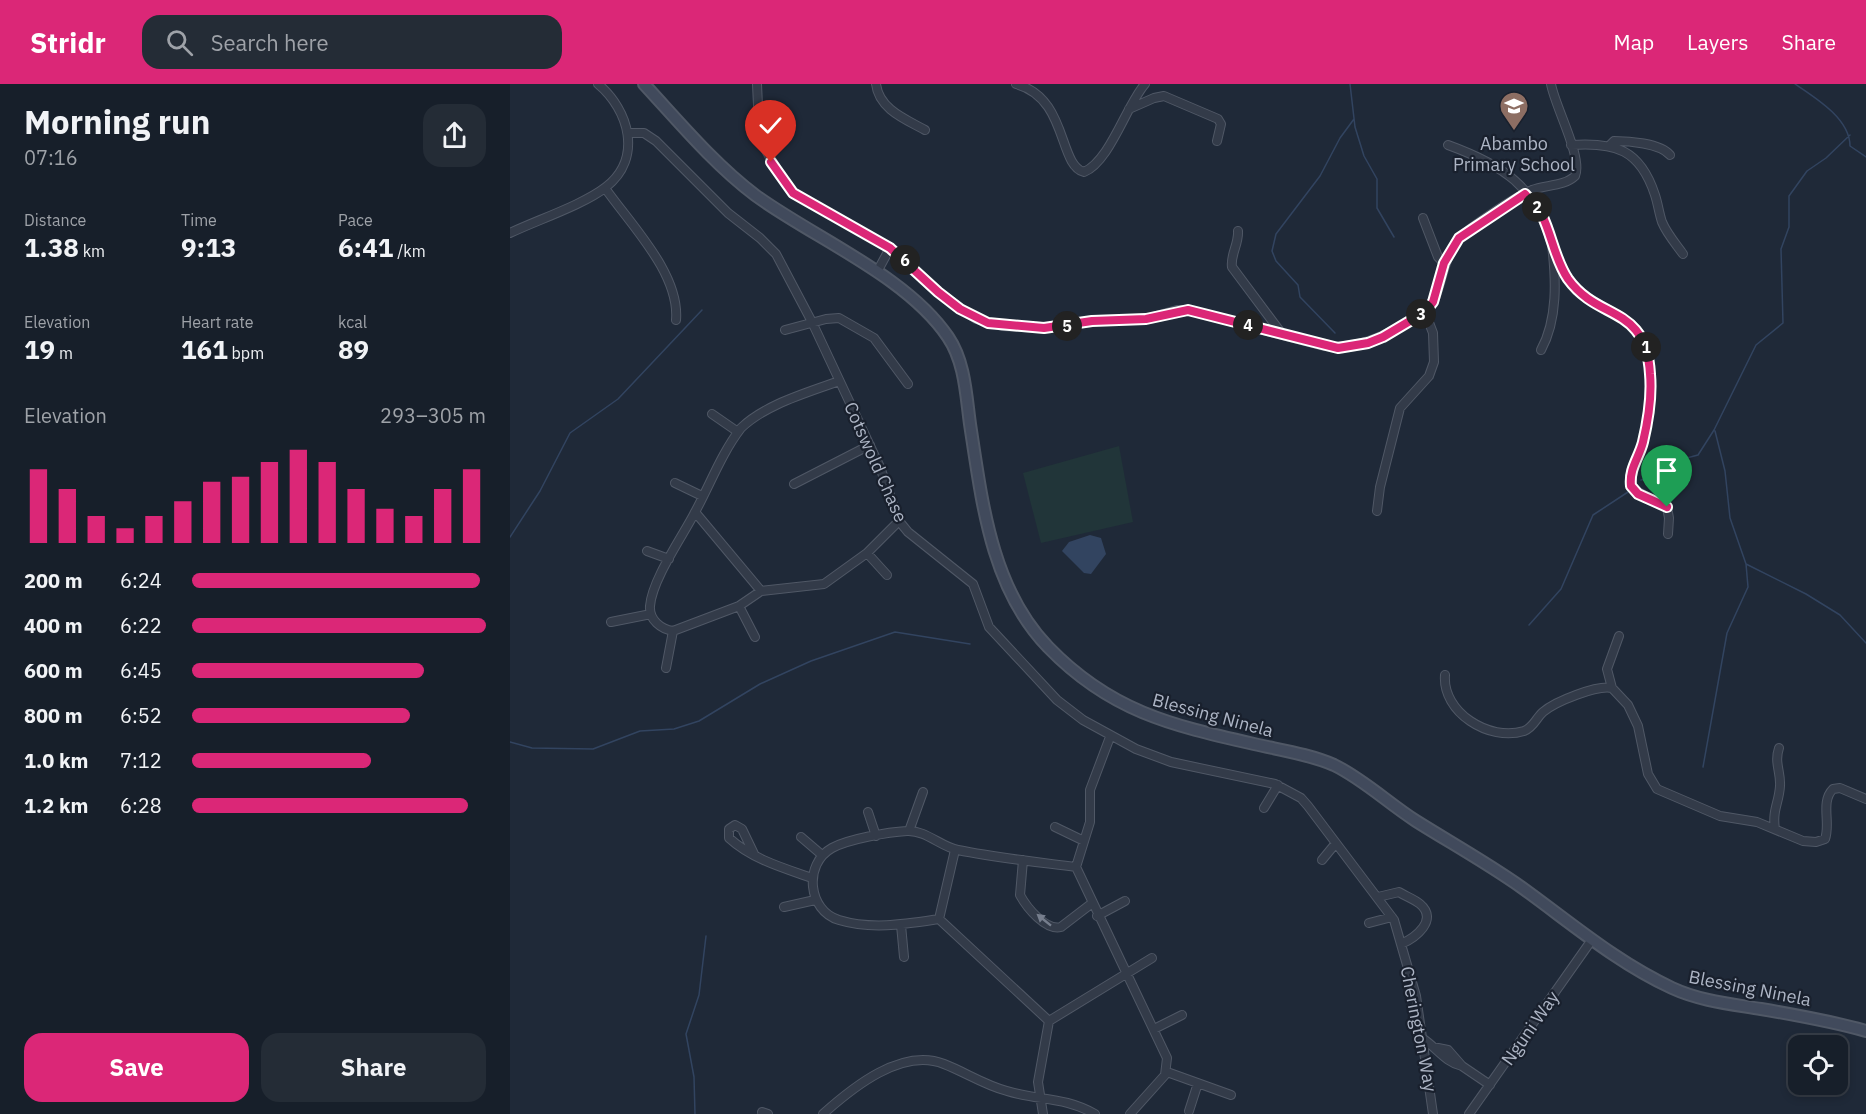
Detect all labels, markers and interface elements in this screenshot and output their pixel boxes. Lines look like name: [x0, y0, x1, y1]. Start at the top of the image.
search box: [142, 15, 562, 69]
text: Stridr: [30, 24, 106, 61]
icon: search: [163, 26, 196, 59]
text: Search here: [211, 28, 329, 57]
text: Map: [1614, 28, 1654, 56]
text: Layers: [1687, 28, 1749, 56]
text: Share: [1782, 28, 1836, 56]
school or university icon: Abambo Primary School: [1498, 90, 1530, 132]
text: Morning run: [24, 100, 210, 143]
pin: [745, 100, 796, 162]
button: share: [423, 104, 486, 167]
icon: check: [754, 109, 787, 142]
place label: Abambo Primary School: [1453, 132, 1575, 176]
text: 07:16: [24, 144, 78, 171]
pin: 2: [1522, 192, 1552, 222]
text: 2: [1532, 197, 1542, 217]
text: Distance: [24, 210, 86, 230]
text: Time: [181, 210, 217, 230]
text: Pace: [338, 210, 373, 230]
text: 1.38: [24, 230, 79, 264]
text: 9:13: [181, 230, 236, 264]
text: 6:41: [338, 230, 393, 264]
text: km: [79, 241, 105, 261]
text: /km: [393, 241, 426, 261]
pin: 6: [890, 245, 920, 275]
text: 6: [900, 250, 910, 270]
pin: 3: [1406, 299, 1436, 329]
text: 3: [1416, 304, 1426, 324]
pin: 4: [1233, 310, 1263, 340]
pin: 5: [1052, 311, 1082, 341]
text: Elevation: [24, 312, 90, 332]
text: Heart rate: [181, 312, 254, 332]
text: kcal: [338, 312, 367, 332]
text: 4: [1243, 315, 1253, 335]
text: 5: [1062, 316, 1072, 336]
text: 19: [24, 332, 55, 366]
text: 161: [181, 332, 228, 366]
text: 89: [338, 332, 369, 366]
pin: 1: [1631, 332, 1661, 362]
text: 1: [1641, 337, 1651, 357]
text: m: [55, 343, 73, 363]
text: bpm: [228, 343, 264, 363]
street label: Cotswold Chase: [839, 398, 913, 526]
text: Elevation: [24, 402, 107, 429]
text: 293–305 m: [380, 402, 486, 429]
pin: [1641, 445, 1692, 507]
icon: arrive: [1650, 454, 1683, 487]
text: 200 m: [24, 567, 83, 594]
text: 6:24: [120, 567, 162, 594]
text: 400 m: [24, 612, 83, 639]
text: 6:22: [120, 612, 162, 639]
text: 600 m: [24, 657, 83, 684]
text: 6:45: [120, 657, 162, 684]
street label: Blessing Ninela: [1150, 688, 1276, 742]
text: 800 m: [24, 702, 83, 729]
text: 6:52: [120, 702, 162, 729]
text: 1.0 km: [24, 747, 88, 774]
text: 7:12: [120, 747, 162, 774]
text: 1.2 km: [24, 792, 88, 819]
text: 6:28: [120, 792, 162, 819]
one-way arrow: [1036, 915, 1051, 927]
street label: Cherington Way: [1396, 964, 1442, 1094]
street label: Blessing Ninela: [1687, 965, 1814, 1011]
street label: Nguni Way: [1496, 986, 1564, 1070]
button: Save: [24, 1033, 249, 1102]
button: Share: [261, 1033, 486, 1102]
map controls: [1788, 1035, 1848, 1095]
button: locate: [1788, 1035, 1848, 1095]

